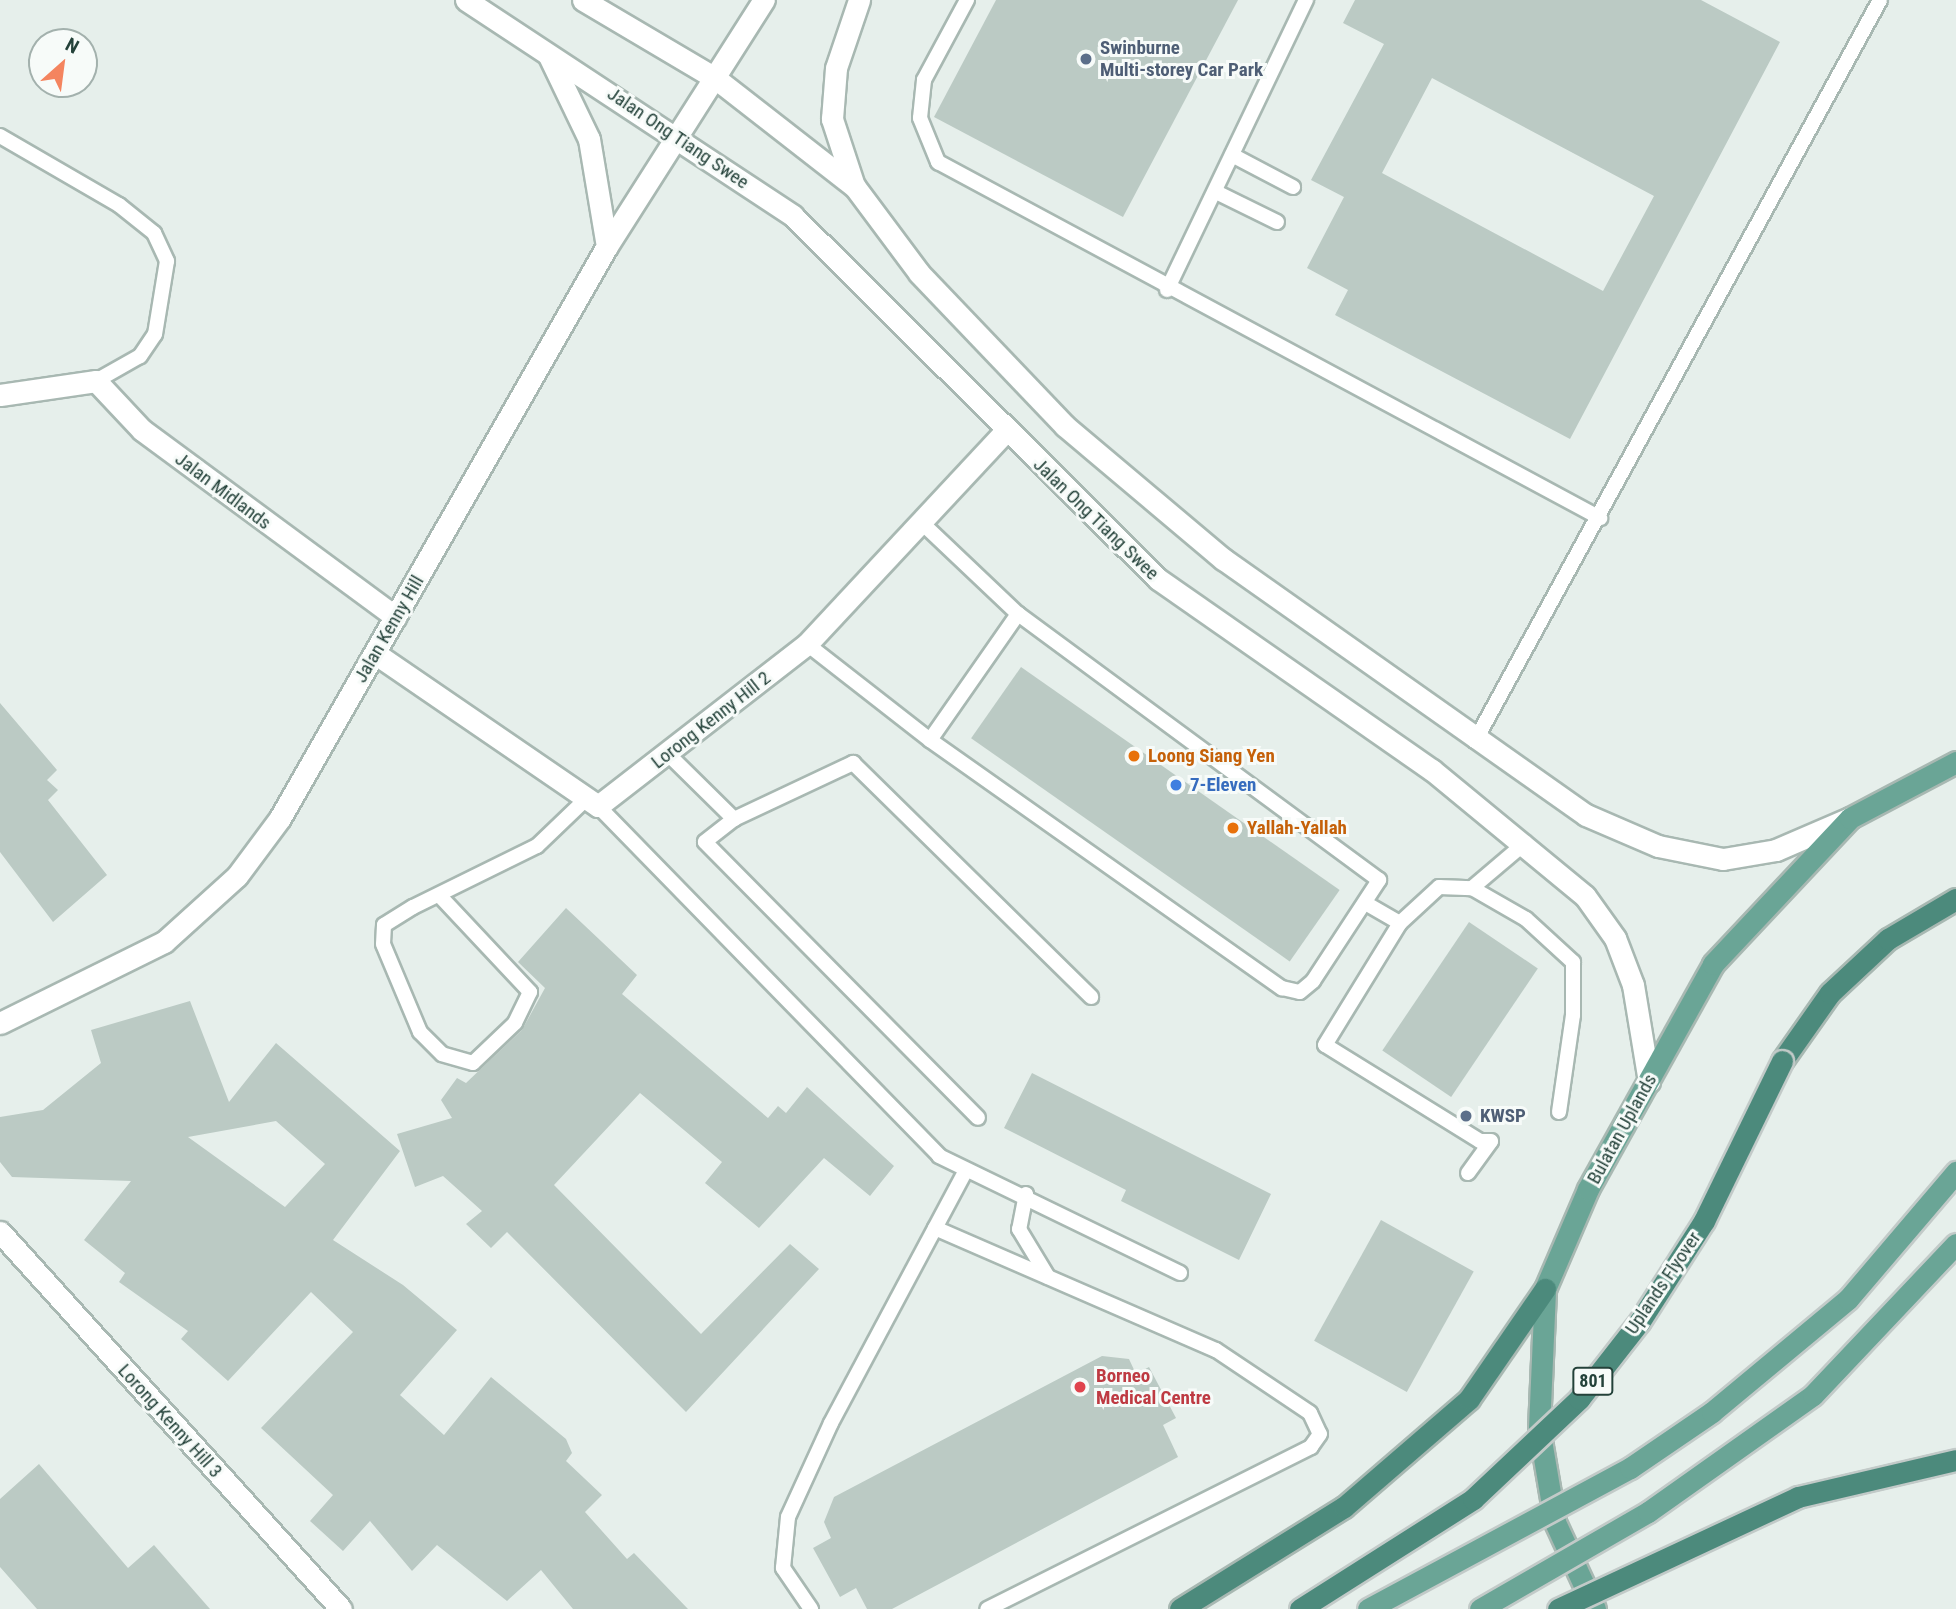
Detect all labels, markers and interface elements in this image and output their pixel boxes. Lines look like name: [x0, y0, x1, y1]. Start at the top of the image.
north arrow: [28, 28, 98, 98]
text: N: [62, 33, 83, 59]
place label: Swinburne Multi-storey Car Park: [1100, 37, 1263, 81]
marker: Swinburne Multi-storey Car Park: [1078, 51, 1094, 67]
street label: Jalan Ong Tiang Swee: [603, 82, 753, 194]
street label: Jalan Midlands: [171, 448, 275, 534]
street label: Jalan Ong Tiang Swee: [1028, 453, 1164, 585]
street label: Jalan Kenny Hill: [349, 571, 429, 687]
street label: Lorong Kenny Hill 2: [647, 666, 775, 774]
place label: Loong Siang Yen: [1148, 745, 1275, 767]
marker: Loong Siang Yen: [1126, 748, 1142, 764]
place label: 7-Eleven: [1190, 774, 1256, 796]
marker: 7-Eleven: [1168, 777, 1184, 793]
place label: Yallah-Yallah: [1247, 817, 1347, 839]
marker: Yallah-Yallah: [1225, 820, 1241, 836]
street label: Bulatan Uplands: [1582, 1070, 1662, 1188]
place label: KWSP: [1480, 1105, 1526, 1127]
marker: KWSP: [1458, 1108, 1474, 1124]
street label: Uplands Flyover: [1620, 1227, 1706, 1339]
street label: Lorong Kenny Hill 3: [113, 1360, 227, 1482]
place label: Borneo Medical Centre: [1096, 1365, 1211, 1409]
road number: 801: [1572, 1366, 1614, 1396]
marker: Borneo Medical Centre: [1070, 1377, 1090, 1397]

